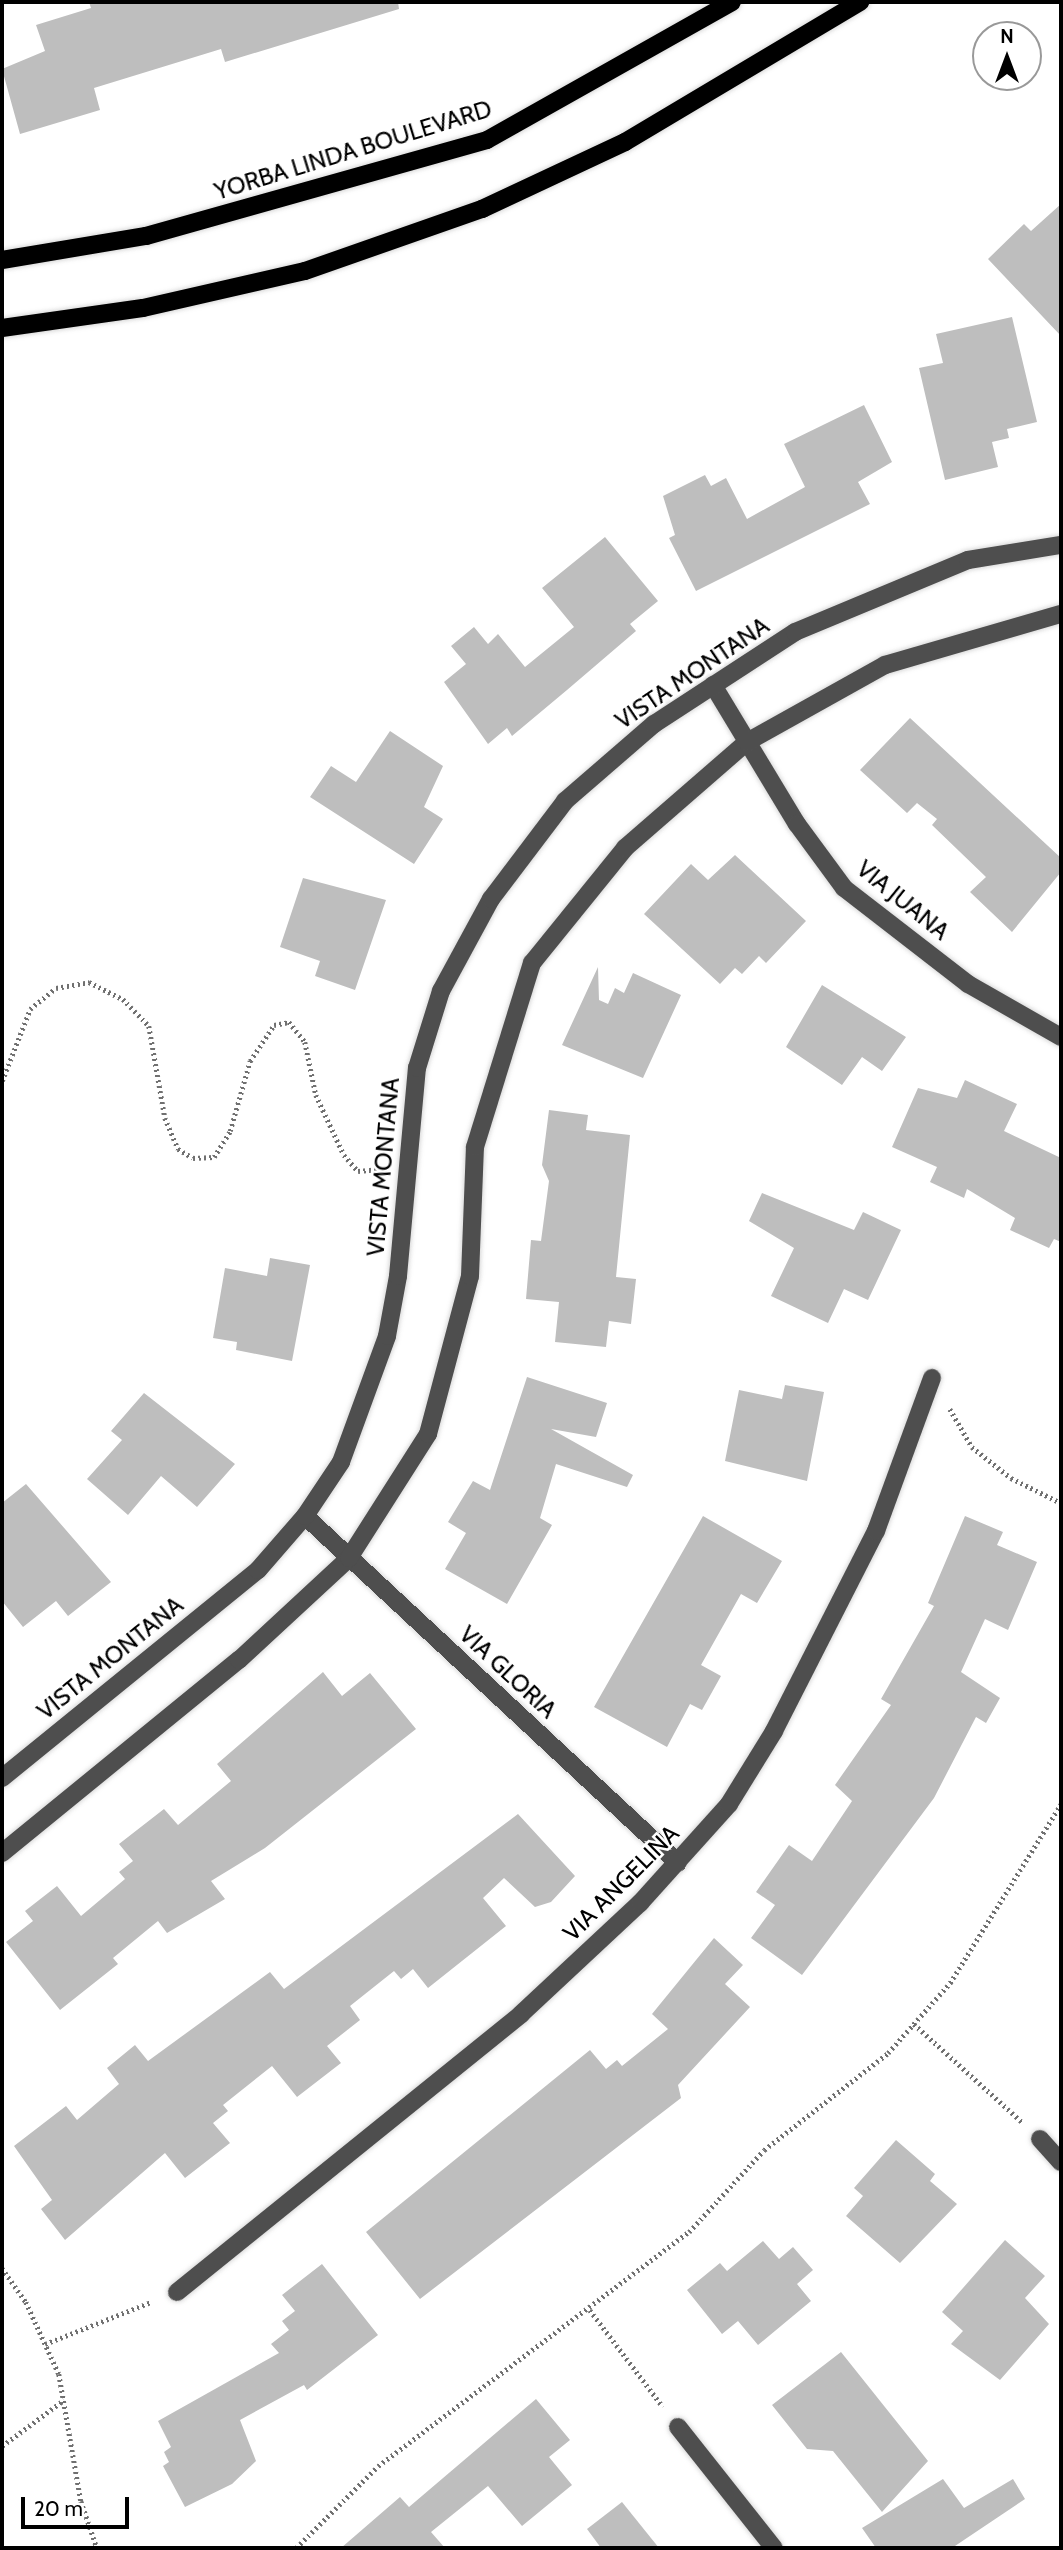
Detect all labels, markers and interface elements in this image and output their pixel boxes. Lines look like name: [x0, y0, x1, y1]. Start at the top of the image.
north arrow: [972, 21, 1042, 91]
text: N: [1000, 25, 1014, 48]
street label: YORBA LINDA BOULEVARD: [211, 94, 495, 206]
street label: VISTA MONTANA: [610, 611, 774, 735]
street label: VIA JUANA: [851, 854, 955, 946]
street label: VISTA MONTANA: [361, 1077, 405, 1257]
street label: VISTA MONTANA: [31, 1590, 189, 1726]
street label: VIA GLORIA: [453, 1620, 563, 1724]
street label: VIA ANGELINA: [557, 1819, 685, 1947]
scale bar: [24, 2484, 133, 2528]
text: 20 m: [34, 2496, 83, 2521]

